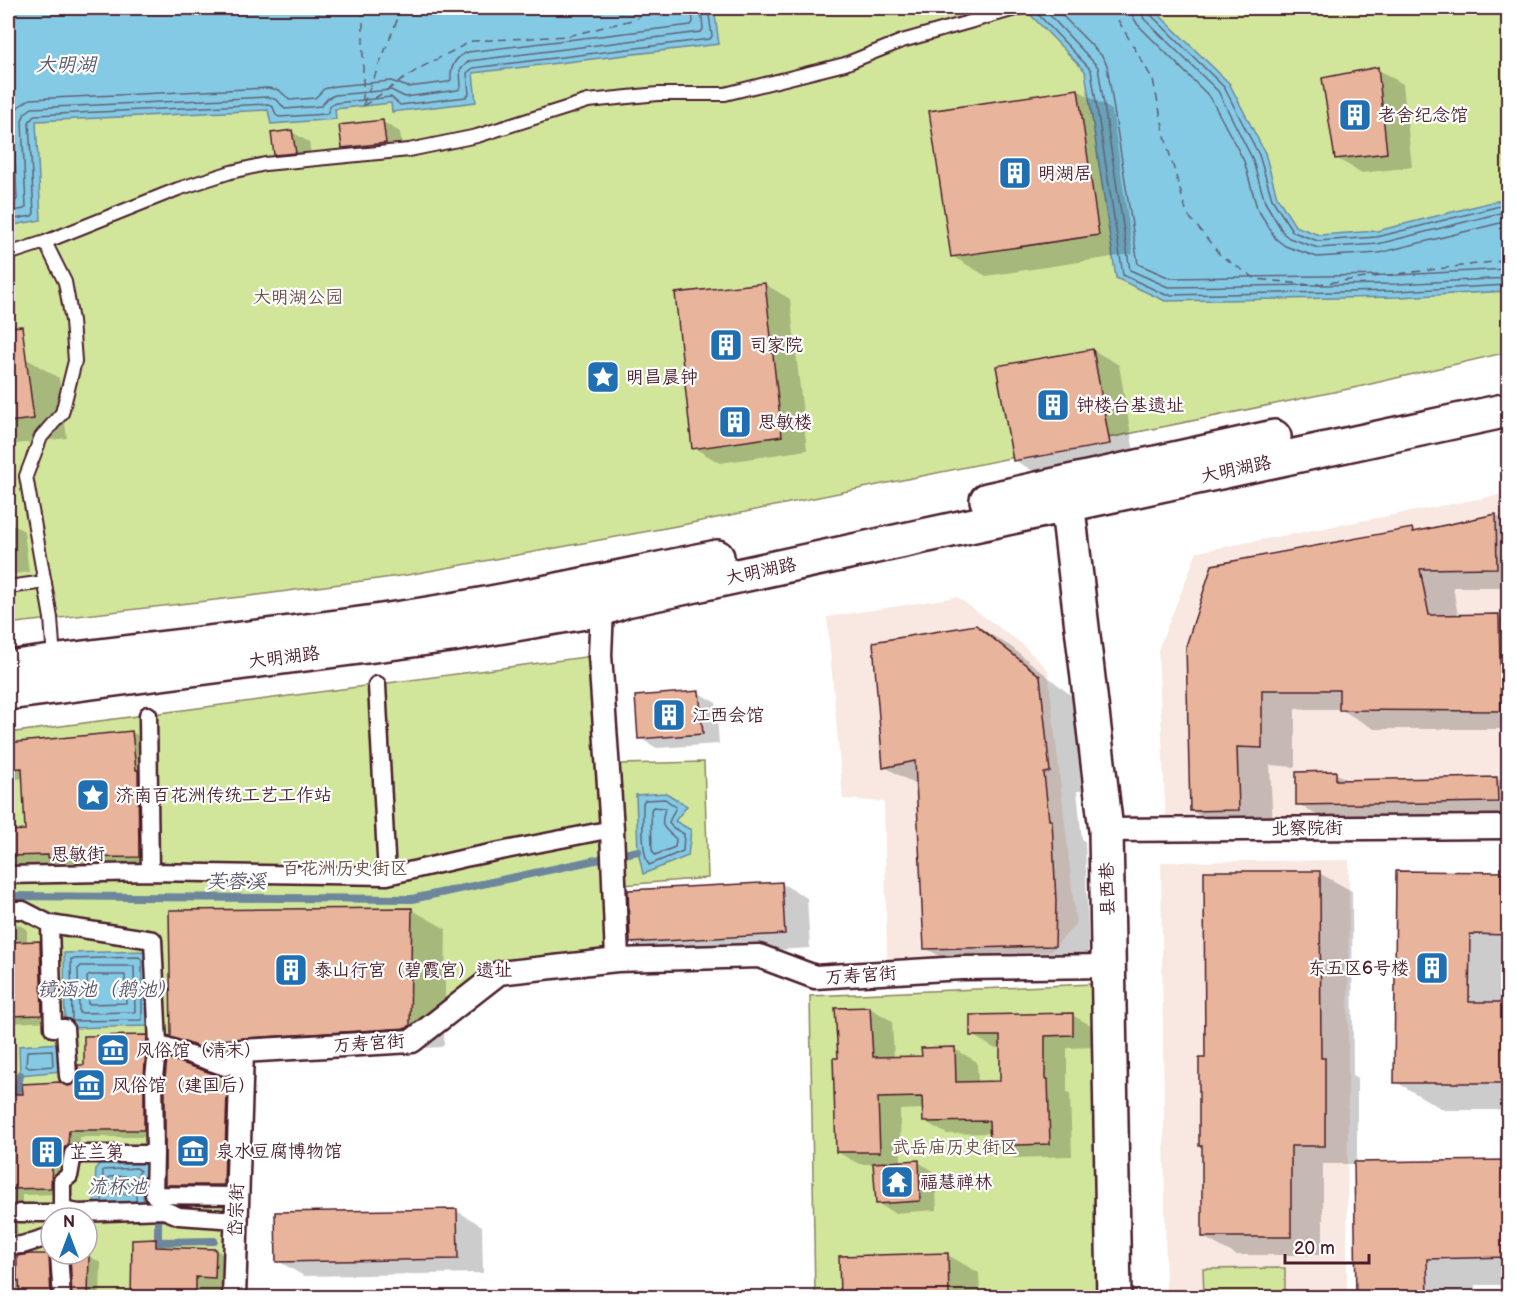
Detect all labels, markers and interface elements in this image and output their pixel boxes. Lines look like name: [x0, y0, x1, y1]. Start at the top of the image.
water label: 大明湖: [36, 53, 98, 77]
building icon: 老舍纪念馆: [1337, 97, 1373, 133]
place label: 老舍纪念馆: [1378, 105, 1468, 126]
building icon: 明湖居: [997, 155, 1033, 191]
place label: 明湖居: [1038, 163, 1092, 184]
park label: 大明湖公园: [253, 287, 343, 308]
building icon: 司家院: [708, 327, 744, 363]
place label: 司家院: [749, 335, 803, 356]
place icon: 明昌晨钟: [585, 359, 621, 395]
place label: 明昌晨钟: [626, 367, 698, 388]
building icon: 钟楼台基遗址: [1035, 387, 1071, 423]
place label: 钟楼台基遗址: [1076, 395, 1184, 416]
building icon: 思敏楼: [717, 404, 753, 440]
place label: 思敏楼: [758, 412, 812, 433]
street label: 大明湖路: [1199, 452, 1274, 487]
street label: 大明湖路: [724, 554, 799, 589]
street label: 大明湖路: [247, 643, 321, 672]
building icon: 江西会馆: [651, 697, 687, 733]
place label: 江西会馆: [692, 705, 764, 726]
place icon: 济南百花洲传统工艺工作站: [75, 777, 111, 813]
place label: 济南百花洲传统工艺工作站: [116, 785, 332, 806]
street label: 北察院街: [1271, 817, 1343, 840]
street label: 思敏街: [51, 844, 105, 865]
park label: 百花洲历史街区: [282, 858, 408, 879]
street label: 县西巷: [1097, 862, 1118, 916]
water label: 芙蓉溪: [206, 870, 267, 894]
building icon: 东五区6号楼: [1414, 950, 1450, 986]
building icon: 泰山行宫（碧霞宫）遗址: [273, 952, 309, 988]
place label: 东五区6号楼: [1308, 958, 1409, 979]
place label: 泰山行宫（碧霞宫）遗址: [314, 960, 512, 981]
street label: 万寿宫街: [824, 963, 898, 988]
water label: 镜涵池（鹅池）: [37, 978, 177, 1002]
street label: 万寿宫街: [332, 1031, 406, 1056]
museum icon: 风俗馆（清末）: [95, 1032, 131, 1068]
place label: 风俗馆（清末）: [136, 1040, 262, 1061]
museum icon: 风俗馆（建国后）: [71, 1067, 107, 1103]
place label: 风俗馆（建国后）: [112, 1075, 256, 1096]
museum icon: 泉水豆腐博物馆: [175, 1133, 211, 1169]
building icon: 芷兰第: [29, 1134, 65, 1170]
park label: 武岳庙历史街区: [892, 1137, 1018, 1158]
place label: 泉水豆腐博物馆: [216, 1141, 342, 1162]
place label: 芷兰第: [70, 1142, 124, 1163]
temple icon: 福慧禅林: [879, 1164, 915, 1200]
place label: 福慧禅林: [920, 1172, 992, 1193]
water label: 流杯池: [87, 1175, 148, 1199]
street label: 岱宗街: [225, 1183, 248, 1237]
north arrow: [39, 1206, 99, 1266]
text: N: [63, 1213, 75, 1232]
scale bar: [1285, 1227, 1369, 1265]
text: 20 m: [1294, 1238, 1335, 1259]

